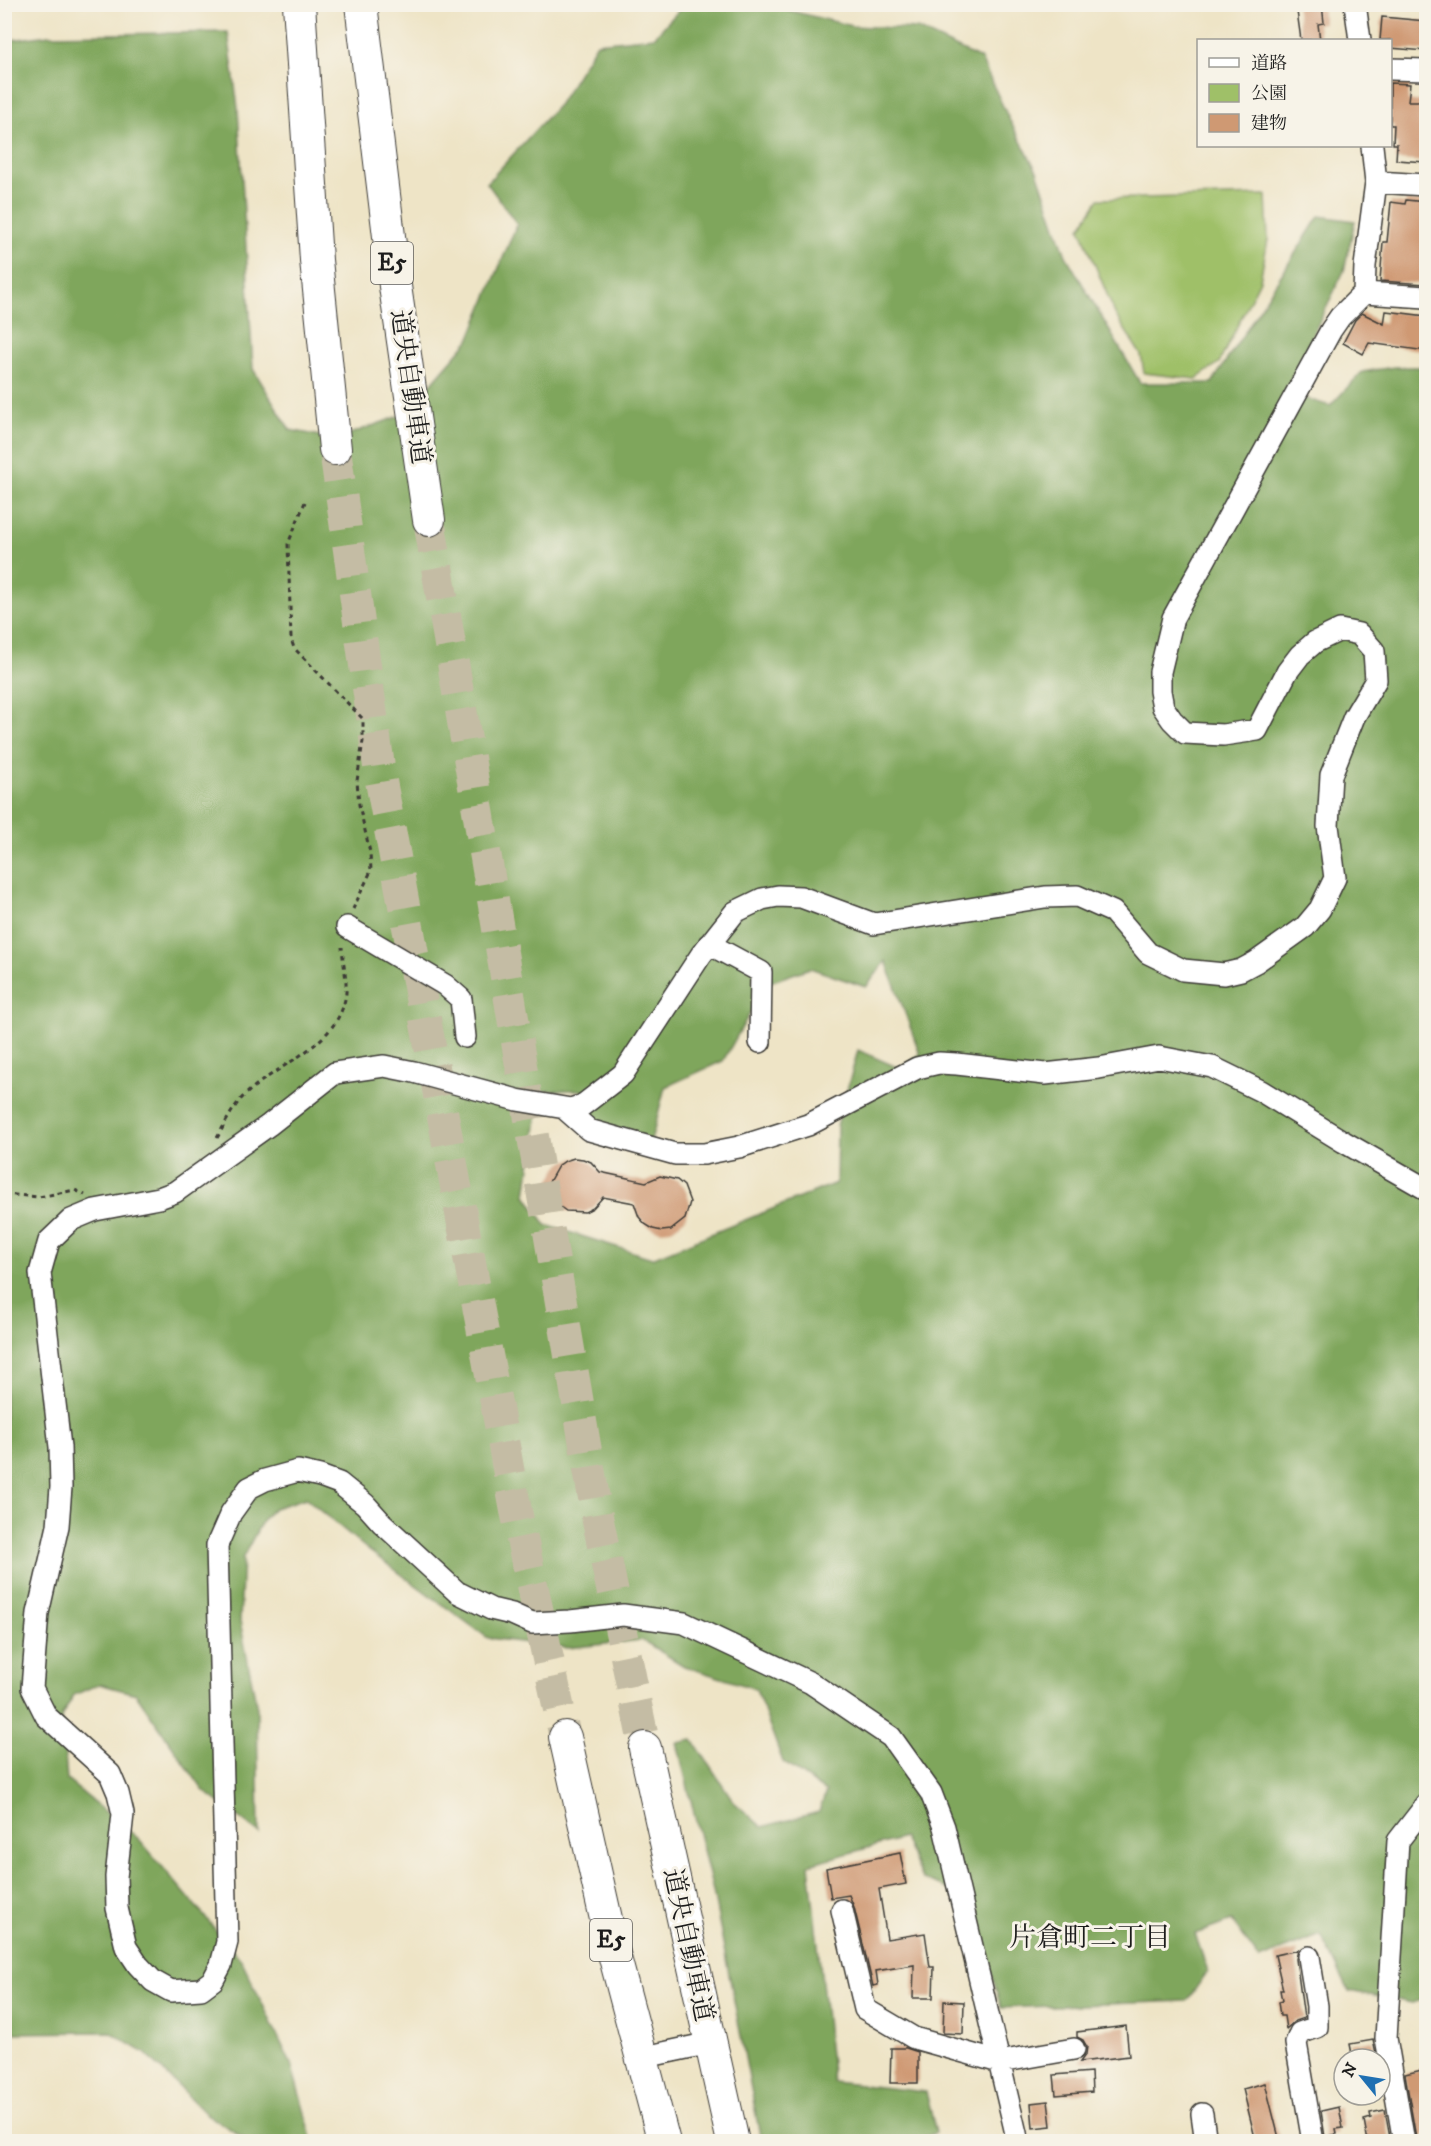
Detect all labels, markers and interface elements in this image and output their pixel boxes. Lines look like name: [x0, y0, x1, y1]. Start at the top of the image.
legend: [1197, 39, 1392, 147]
text: 道路: [1251, 53, 1287, 75]
text: 公園: [1251, 83, 1287, 105]
text: 建物: [1251, 113, 1287, 135]
road number: E5: [371, 242, 413, 284]
street label: 道央自動車道: [383, 307, 437, 467]
street label: 道央自動車道: [656, 1865, 720, 2025]
road number: E5: [590, 1919, 632, 1961]
district label: 片倉町二丁目: [1009, 1921, 1171, 1955]
north arrow: [1332, 2047, 1392, 2107]
text: N: [1338, 2059, 1362, 2081]

